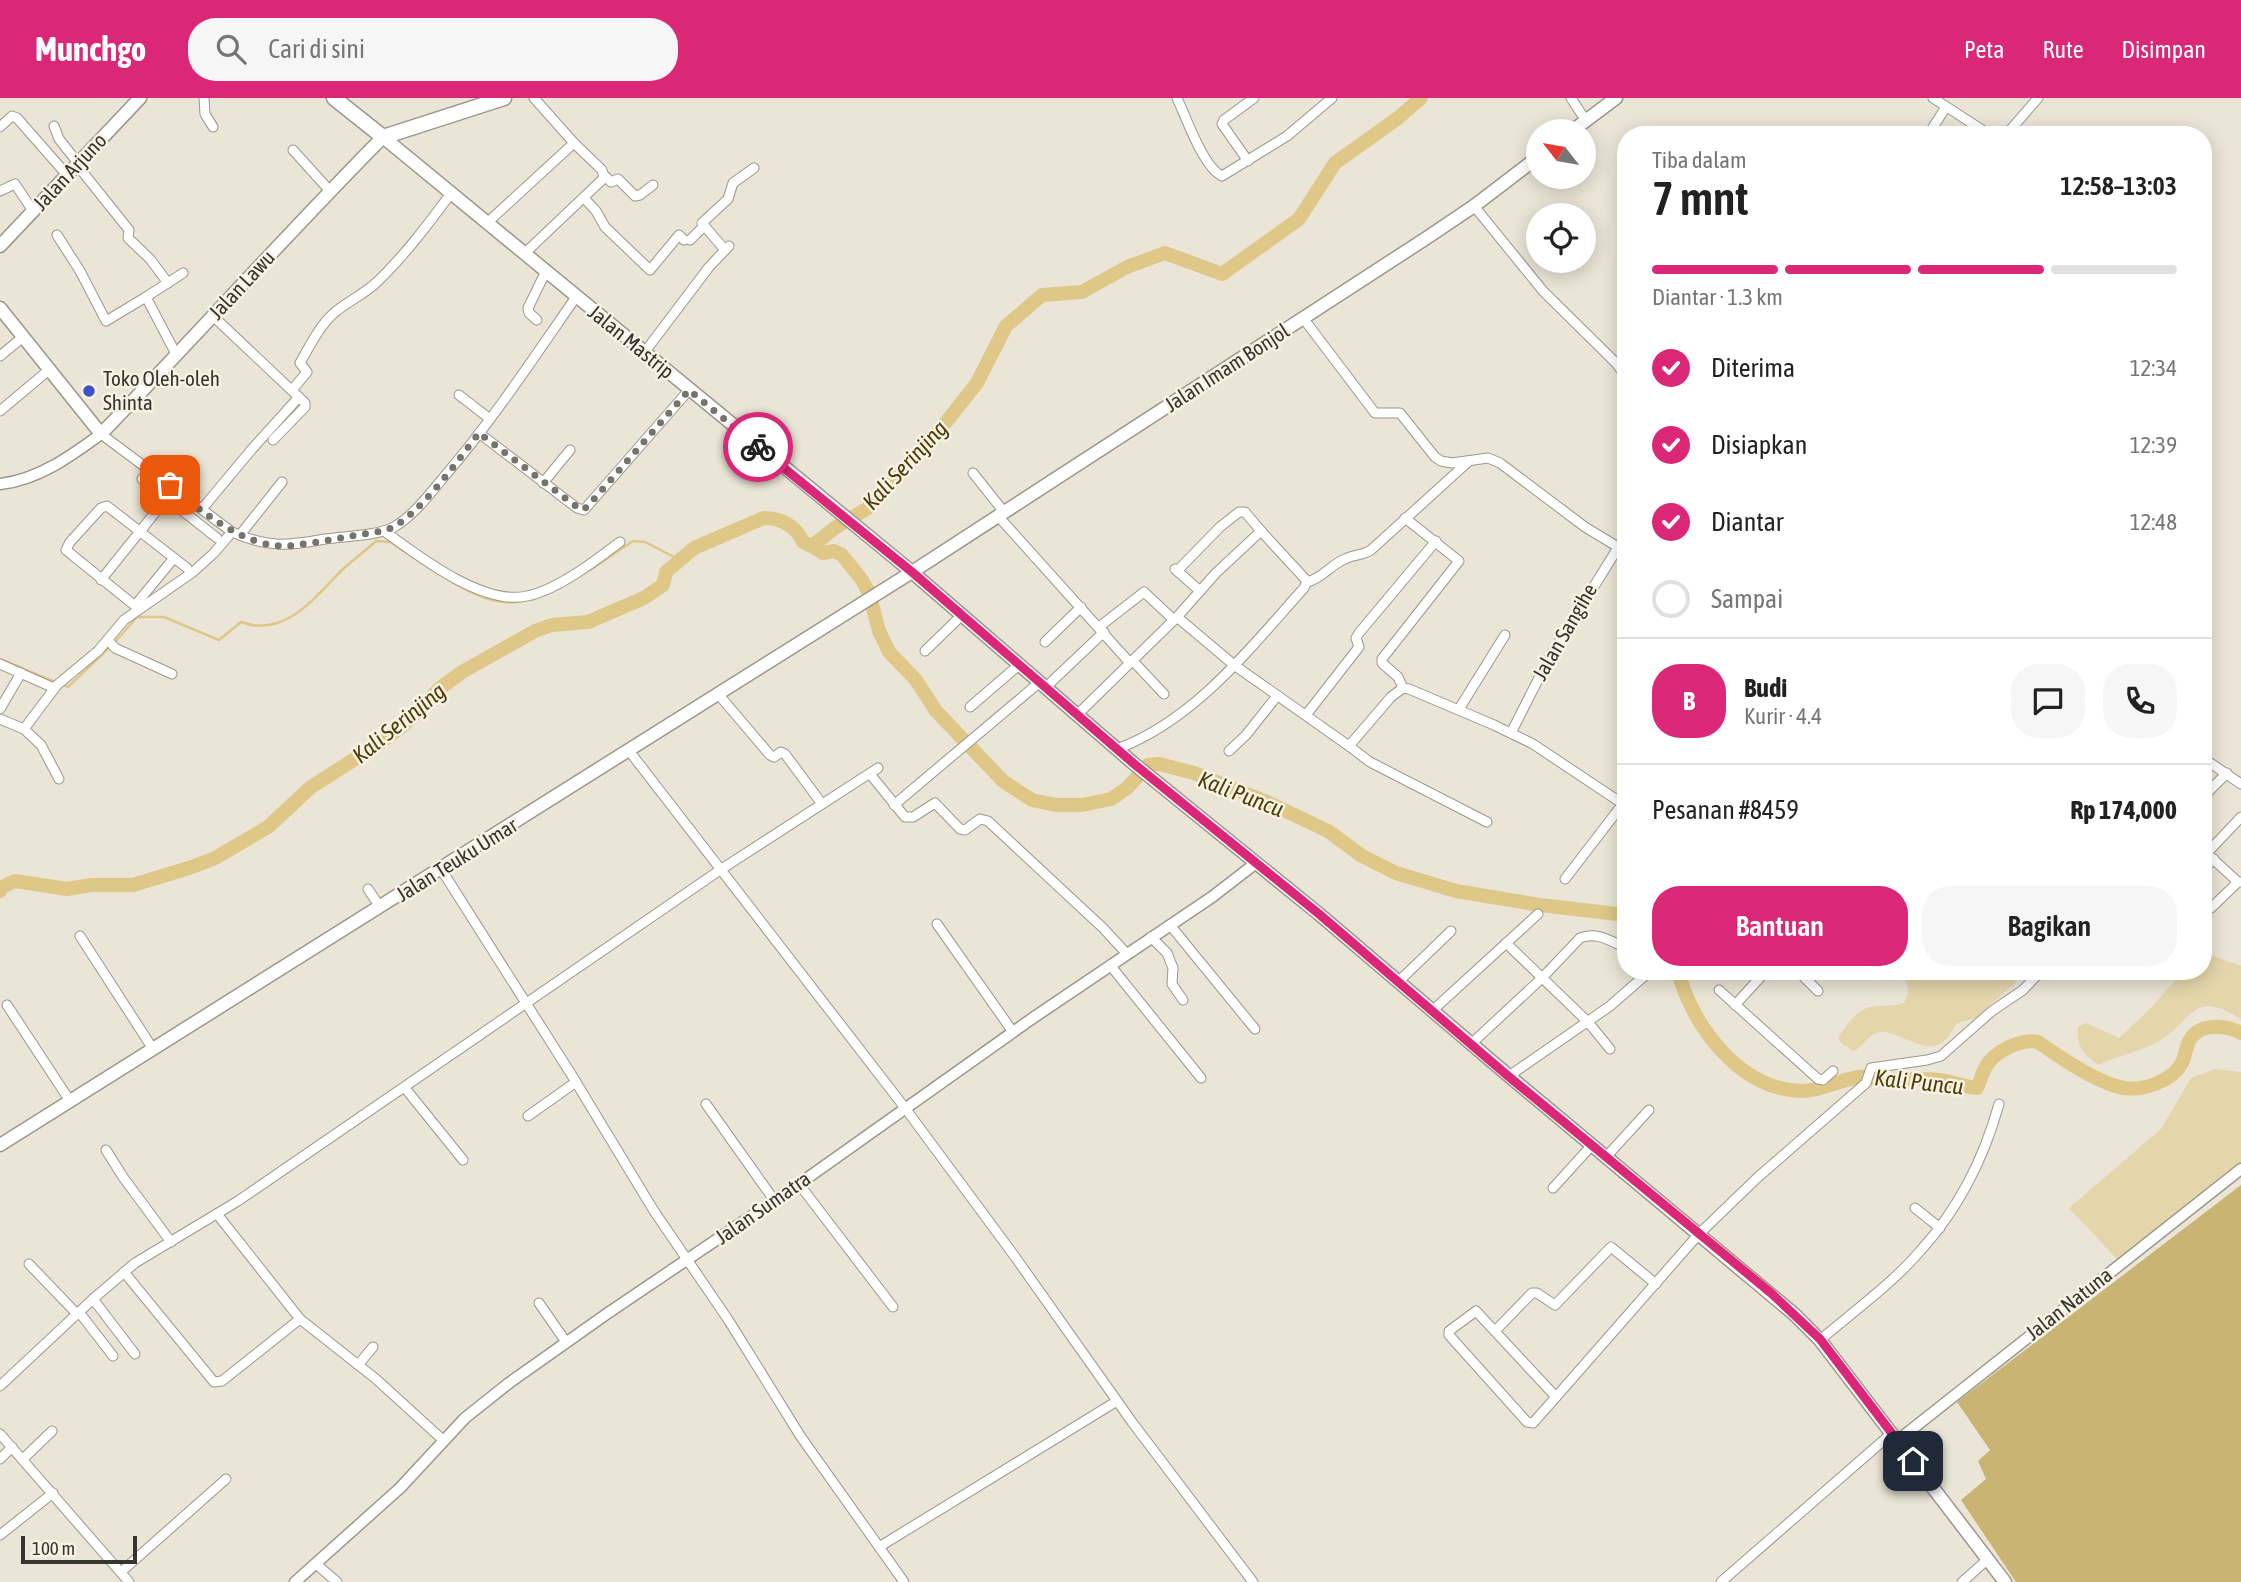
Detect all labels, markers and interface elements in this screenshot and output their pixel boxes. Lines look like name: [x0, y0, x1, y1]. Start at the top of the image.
search box: [188, 18, 678, 81]
text: Munchgo: [35, 30, 146, 68]
icon: search: [212, 30, 250, 68]
text: Cari di sini: [268, 34, 365, 64]
text: Peta: [1964, 36, 2004, 63]
text: Rute: [2042, 36, 2084, 63]
text: Disimpan: [2122, 36, 2206, 63]
north arrow: [1526, 119, 1596, 189]
map controls: [1526, 119, 1596, 273]
street label: Jalan Arjuno: [28, 128, 111, 215]
text: Tiba dalam: [1652, 147, 1747, 173]
text: 12:58–13:03: [2060, 171, 2177, 201]
text: 7 mnt: [1652, 172, 1749, 225]
button: locate: [1526, 203, 1596, 273]
street label: Jalan Lawu: [203, 245, 279, 324]
text: Diantar · 1.3 km: [1652, 284, 1783, 310]
street label: Jalan Mastrip: [584, 299, 679, 383]
street label: Jalan Imam Bonjol: [1160, 318, 1293, 416]
icon: check: [1652, 349, 1690, 387]
text: Diterima: [1711, 353, 1795, 383]
text: 12:34: [2130, 355, 2177, 381]
place label: Toko Oleh-oleh Shinta: [103, 366, 220, 414]
marker: Toko Oleh-oleh Shinta: [81, 383, 97, 399]
courier: [723, 412, 793, 482]
water label: Kali Serinjing: [857, 415, 953, 515]
icon: check: [1652, 426, 1690, 464]
icon: bike: [739, 428, 777, 466]
text: Disiapkan: [1711, 430, 1807, 460]
text: 12:39: [2130, 432, 2177, 458]
pin: [140, 455, 200, 515]
icon: bag: [151, 466, 189, 504]
icon: check: [1652, 503, 1690, 541]
text: Diantar: [1711, 507, 1784, 537]
text: 12:48: [2130, 509, 2177, 535]
street label: Jalan Sangihe: [1527, 579, 1601, 684]
text: Sampai: [1711, 584, 1783, 614]
button: chat: [2011, 664, 2085, 738]
button: phone: [2103, 664, 2177, 738]
text: Budi: [1744, 673, 1787, 703]
water label: Kali Serinjing: [347, 678, 451, 768]
text: B: [1683, 686, 1695, 716]
text: Kurir · 4.4: [1744, 703, 1822, 729]
water label: Kali Puncu: [1195, 766, 1287, 822]
text: Pesanan #8459: [1652, 795, 1799, 825]
text: Rp 174,000: [2070, 795, 2177, 825]
street label: Jalan Teuku Umar: [391, 812, 522, 906]
button: Bantuan: [1652, 886, 1908, 966]
button: Bagikan: [1922, 886, 2177, 966]
water label: Kali Puncu: [1873, 1064, 1965, 1100]
street label: Jalan Sumatra: [710, 1166, 814, 1249]
street label: Jalan Natuna: [2020, 1262, 2116, 1344]
pin: [1883, 1431, 1943, 1491]
icon: home: [1894, 1442, 1932, 1480]
scale bar: [21, 1533, 136, 1565]
text: 100 m: [32, 1537, 75, 1559]

